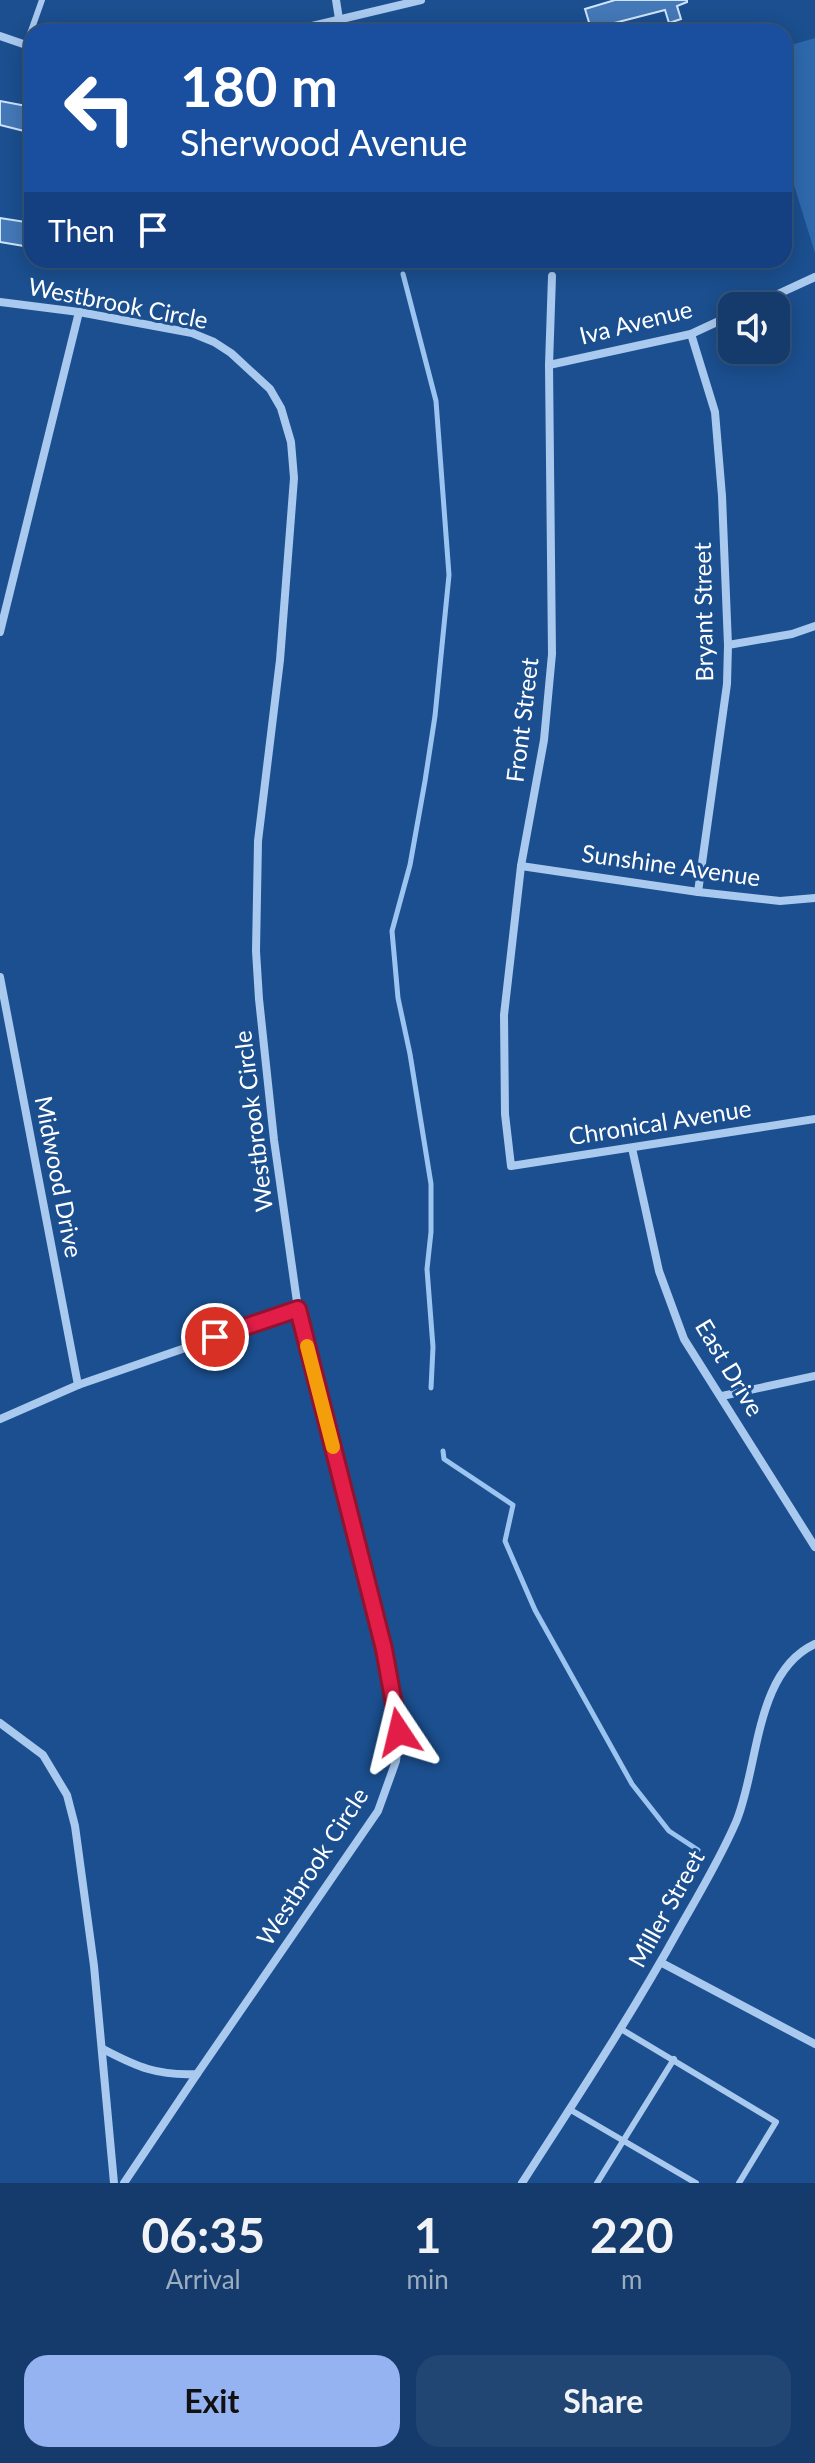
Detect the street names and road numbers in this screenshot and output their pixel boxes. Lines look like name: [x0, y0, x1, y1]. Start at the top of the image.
street label: Westbrook Circle: [26, 271, 210, 334]
street label: Iva Avenue: [576, 294, 695, 350]
street label: Bryant Street: [687, 542, 718, 682]
street label: Front Street: [499, 655, 544, 784]
street label: Sunshine Avenue: [580, 838, 762, 891]
street label: Westbrook Circle: [227, 1029, 278, 1213]
street label: Midwood Drive: [30, 1093, 89, 1260]
street label: Chronical Avenue: [566, 1093, 753, 1150]
street label: East Drive: [690, 1313, 771, 1421]
street label: Westbrook Circle: [250, 1782, 374, 1950]
street label: Miller Street: [622, 1844, 710, 1972]

